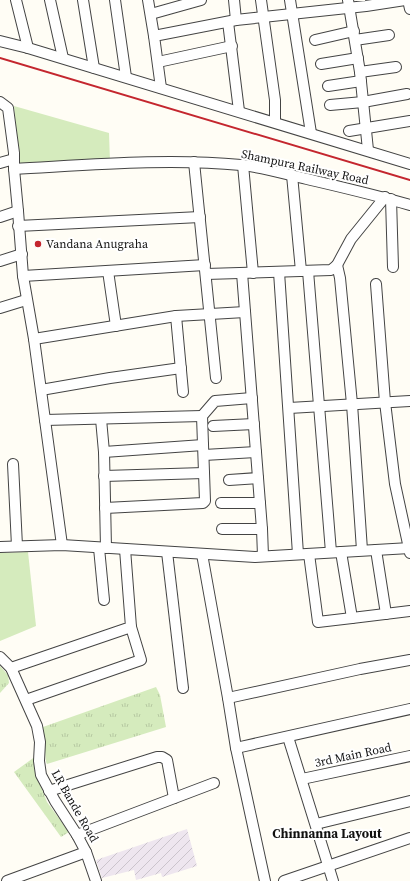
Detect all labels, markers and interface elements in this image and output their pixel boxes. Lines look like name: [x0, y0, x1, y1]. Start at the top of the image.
street label: Shampura Railway Road: [240, 146, 370, 188]
place label: Vandana Anugraha: [46, 236, 149, 252]
marker: Vandana Anugraha: [33, 239, 43, 249]
street label: 3rd Main Road: [313, 739, 393, 771]
street label: LR Bande Road: [48, 767, 102, 845]
district label: Chinnanna Layout: [272, 825, 382, 842]

